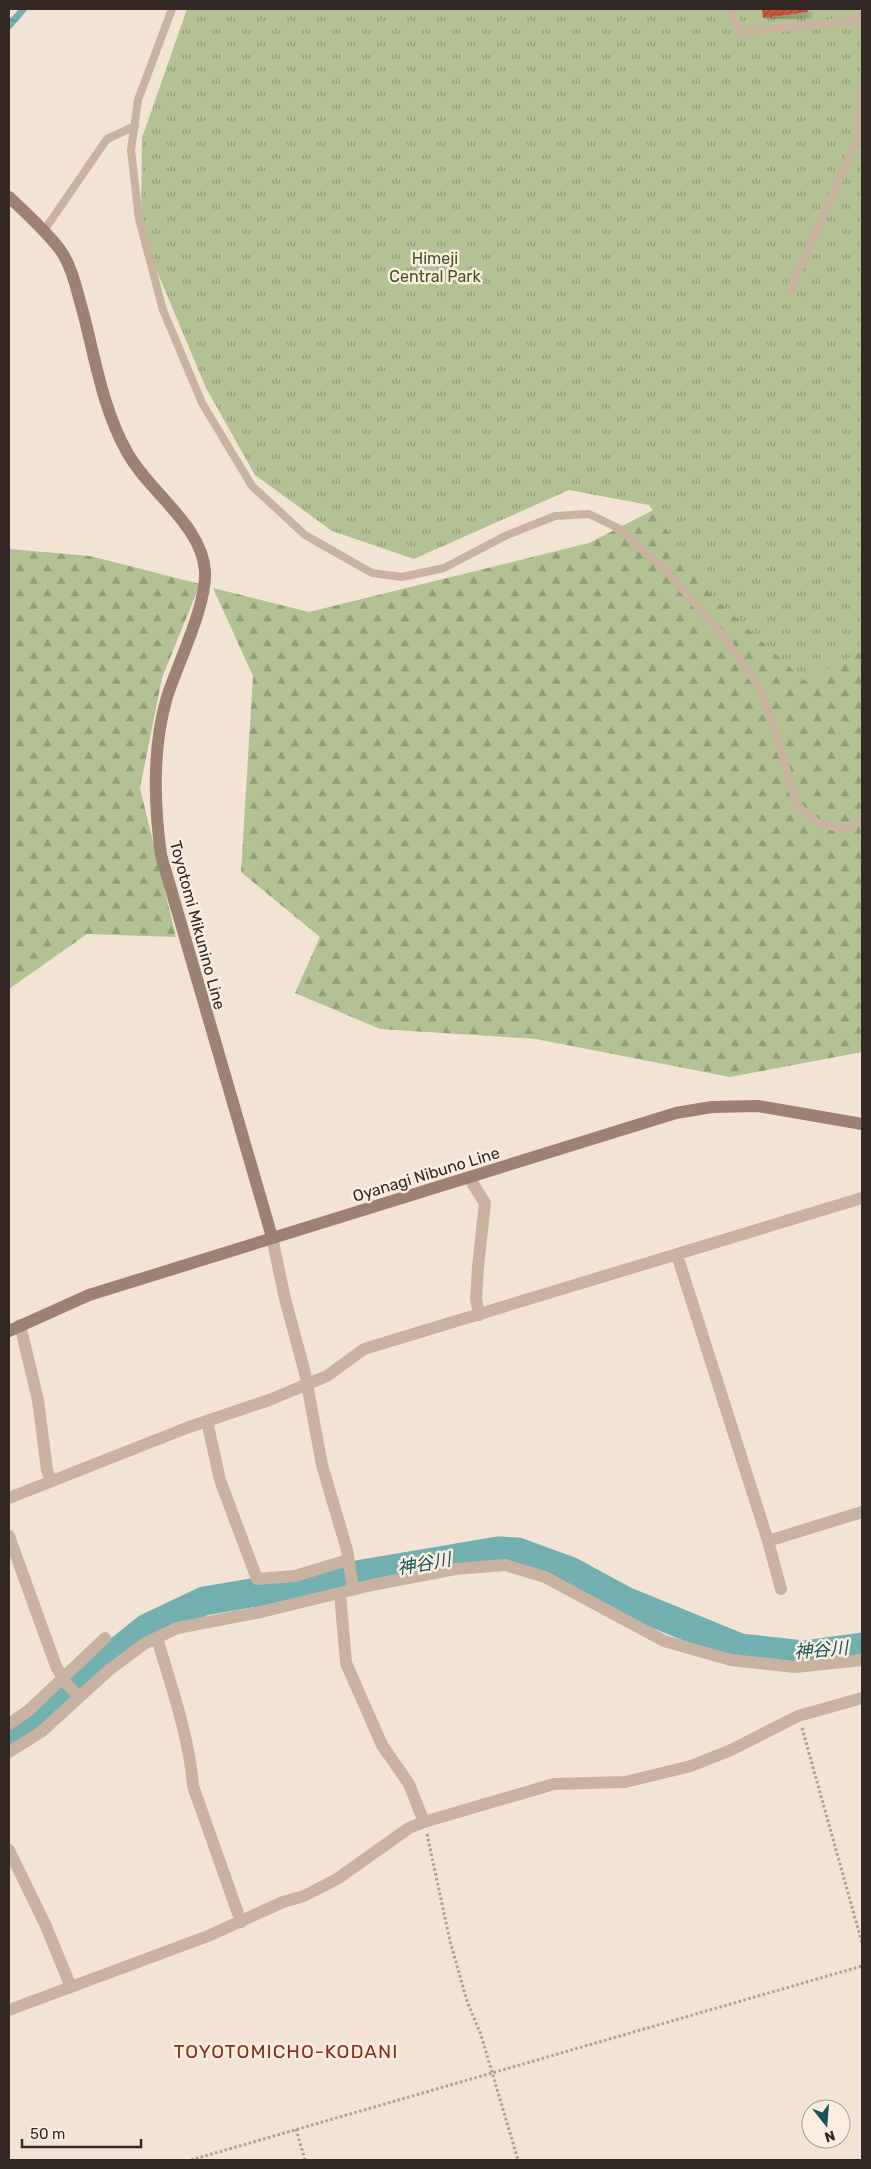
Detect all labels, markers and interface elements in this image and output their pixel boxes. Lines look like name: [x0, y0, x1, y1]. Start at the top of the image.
park label: Himeji Central Park: [389, 249, 481, 286]
street label: Toyotomi Mikunino Line: [166, 839, 229, 1012]
street label: Oyanagi Nibuno Line: [350, 1143, 502, 1206]
water label: 神谷川: [396, 1548, 454, 1580]
water label: 神谷川: [793, 1637, 851, 1663]
district label: TOYOTOMICHO-KODANI: [174, 2040, 398, 2063]
north arrow: [801, 2099, 851, 2149]
scale bar: [22, 2116, 141, 2148]
text: 50 m: [30, 2125, 65, 2143]
text: N: [822, 2126, 837, 2146]

